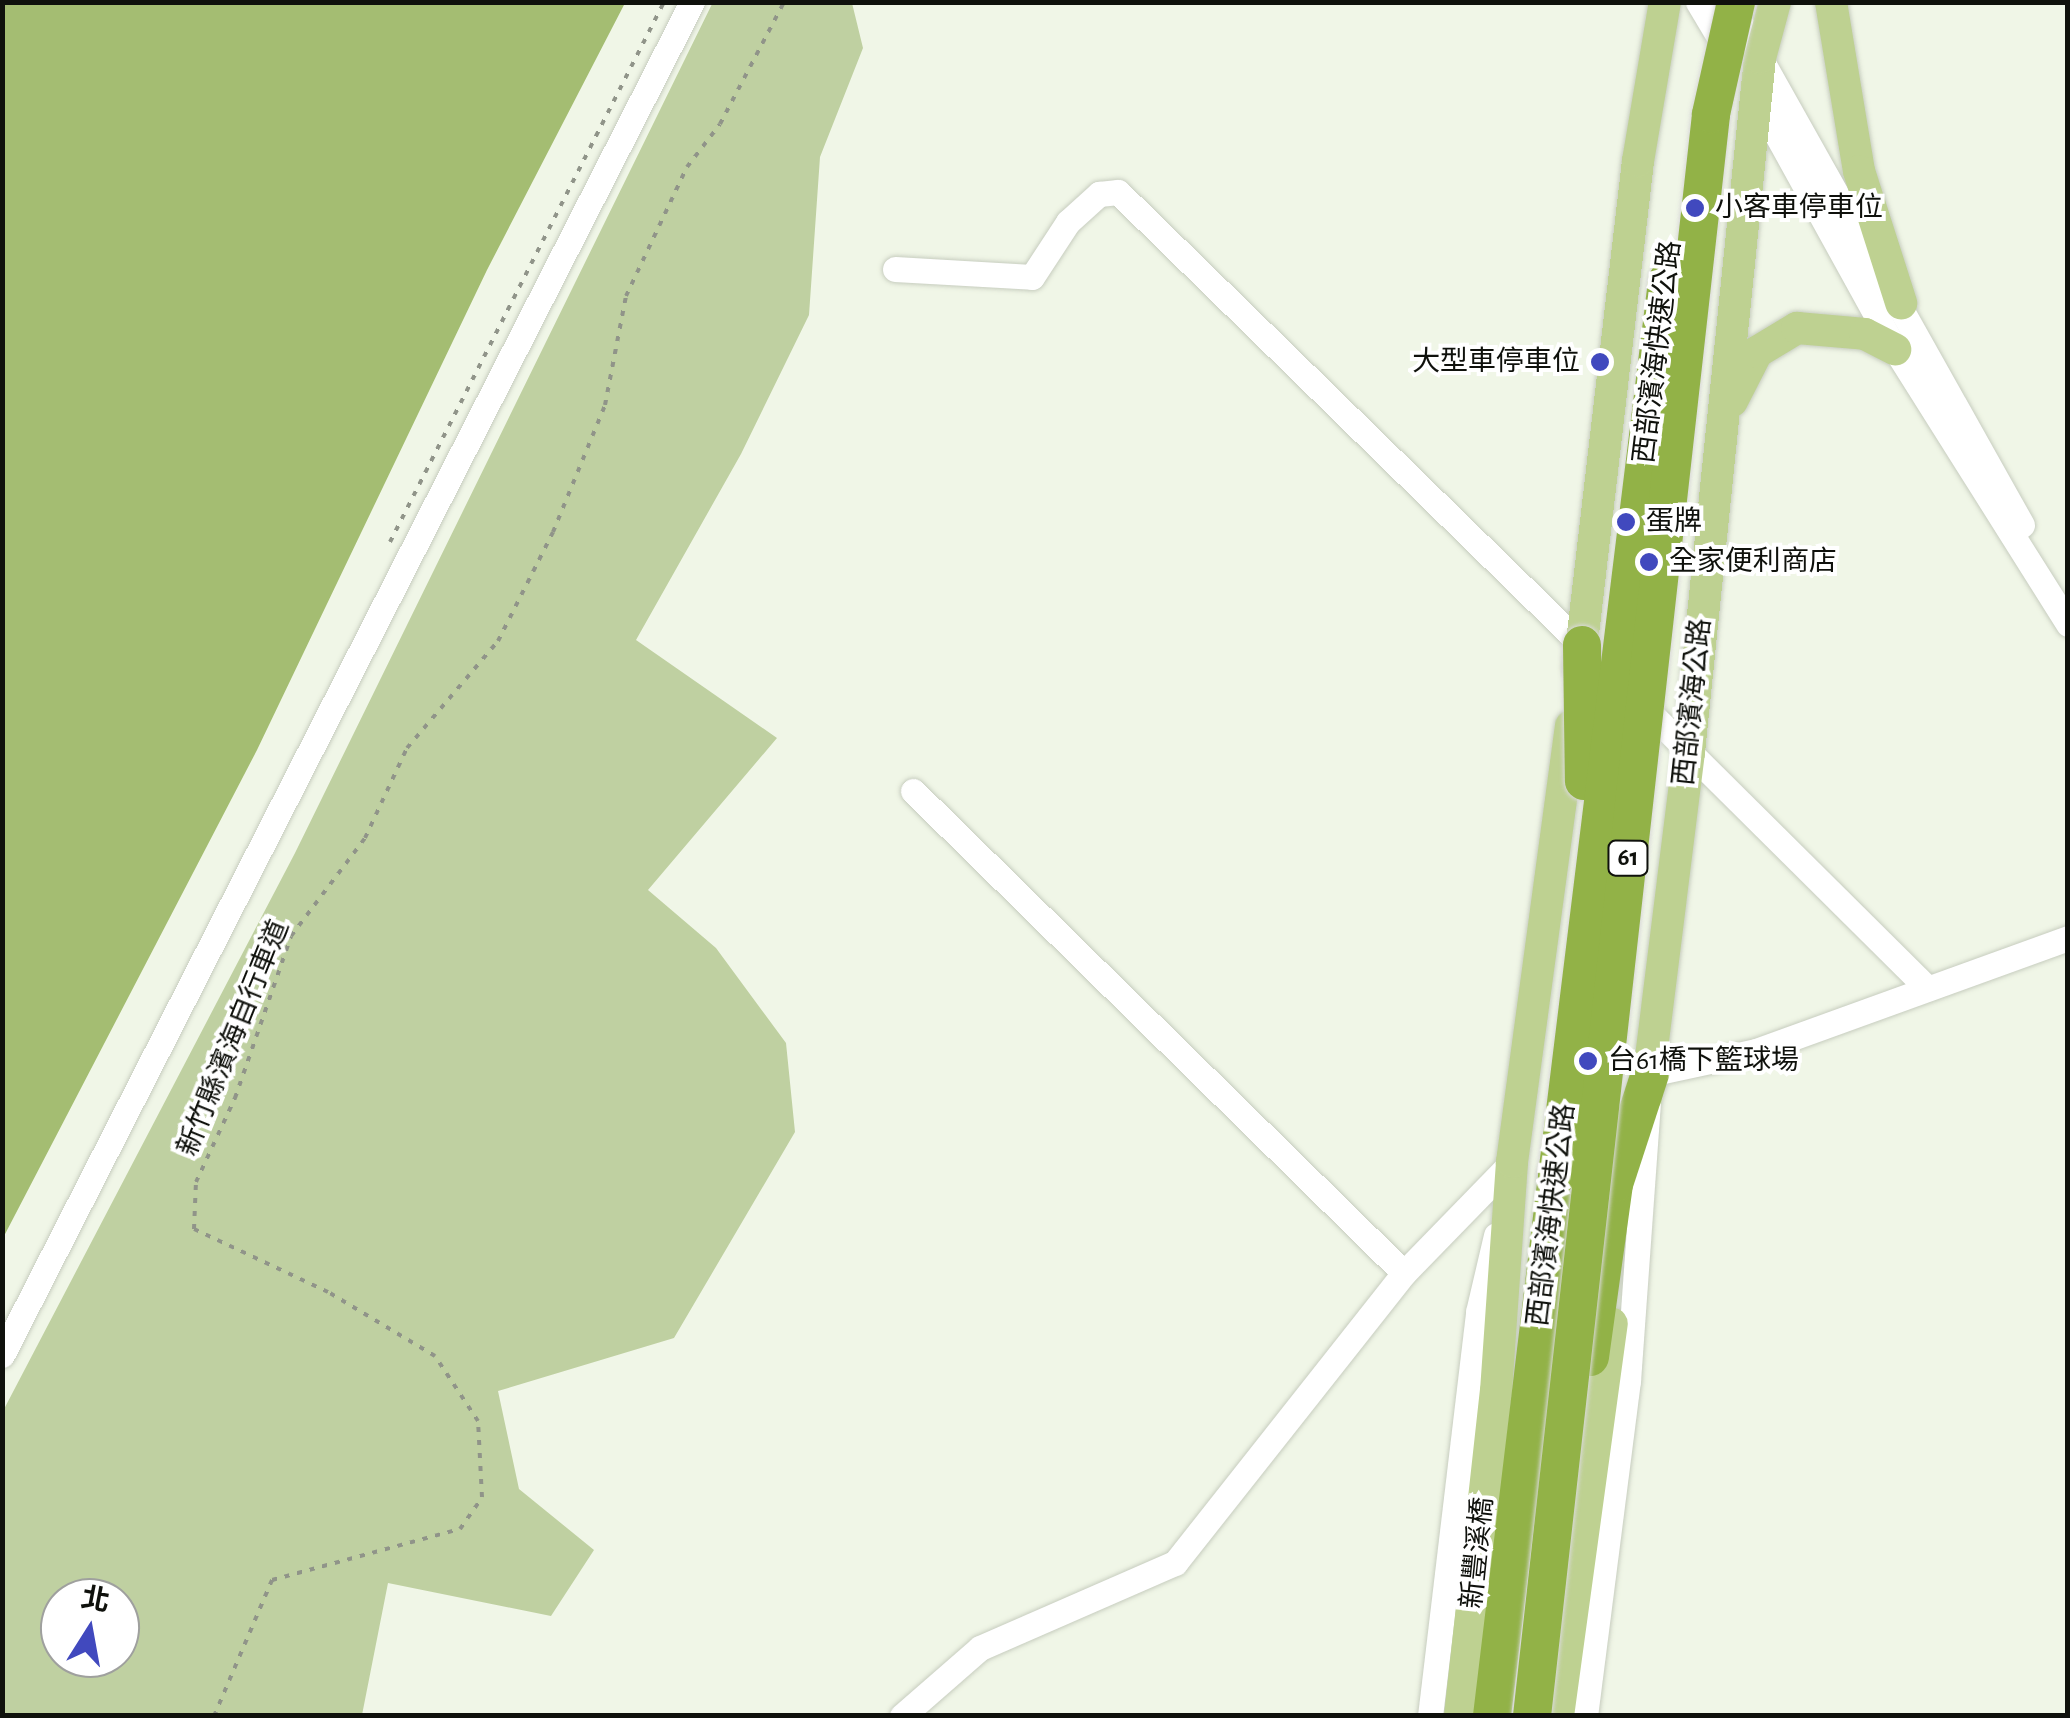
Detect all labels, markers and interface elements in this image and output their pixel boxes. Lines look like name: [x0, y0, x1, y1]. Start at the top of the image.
place label: 小客車停車位: [1715, 191, 1883, 225]
marker: 小客車停車位: [1684, 197, 1706, 219]
street label: 西部濱海快速公路: [1628, 239, 1688, 465]
place label: 大型車停車位: [1412, 345, 1580, 379]
marker: 大型車停車位: [1589, 351, 1611, 373]
place label: 蛋牌: [1646, 505, 1702, 539]
marker: 蛋牌: [1615, 511, 1637, 533]
place label: 全家便利商店: [1669, 545, 1837, 579]
marker: 全家便利商店: [1638, 551, 1660, 573]
street label: 西部濱海公路: [1668, 617, 1718, 787]
road number: 61: [1606, 838, 1650, 878]
street label: 新竹縣濱海自行車道: [171, 915, 297, 1161]
place label: 台61橋下籃球場: [1608, 1044, 1799, 1078]
marker: 台61橋下籃球場: [1577, 1050, 1599, 1072]
street label: 西部濱海快速公路: [1522, 1102, 1582, 1328]
street label: 新豐溪橋: [1455, 1496, 1501, 1610]
north arrow: [40, 1578, 140, 1678]
text: 北: [79, 1584, 112, 1617]

